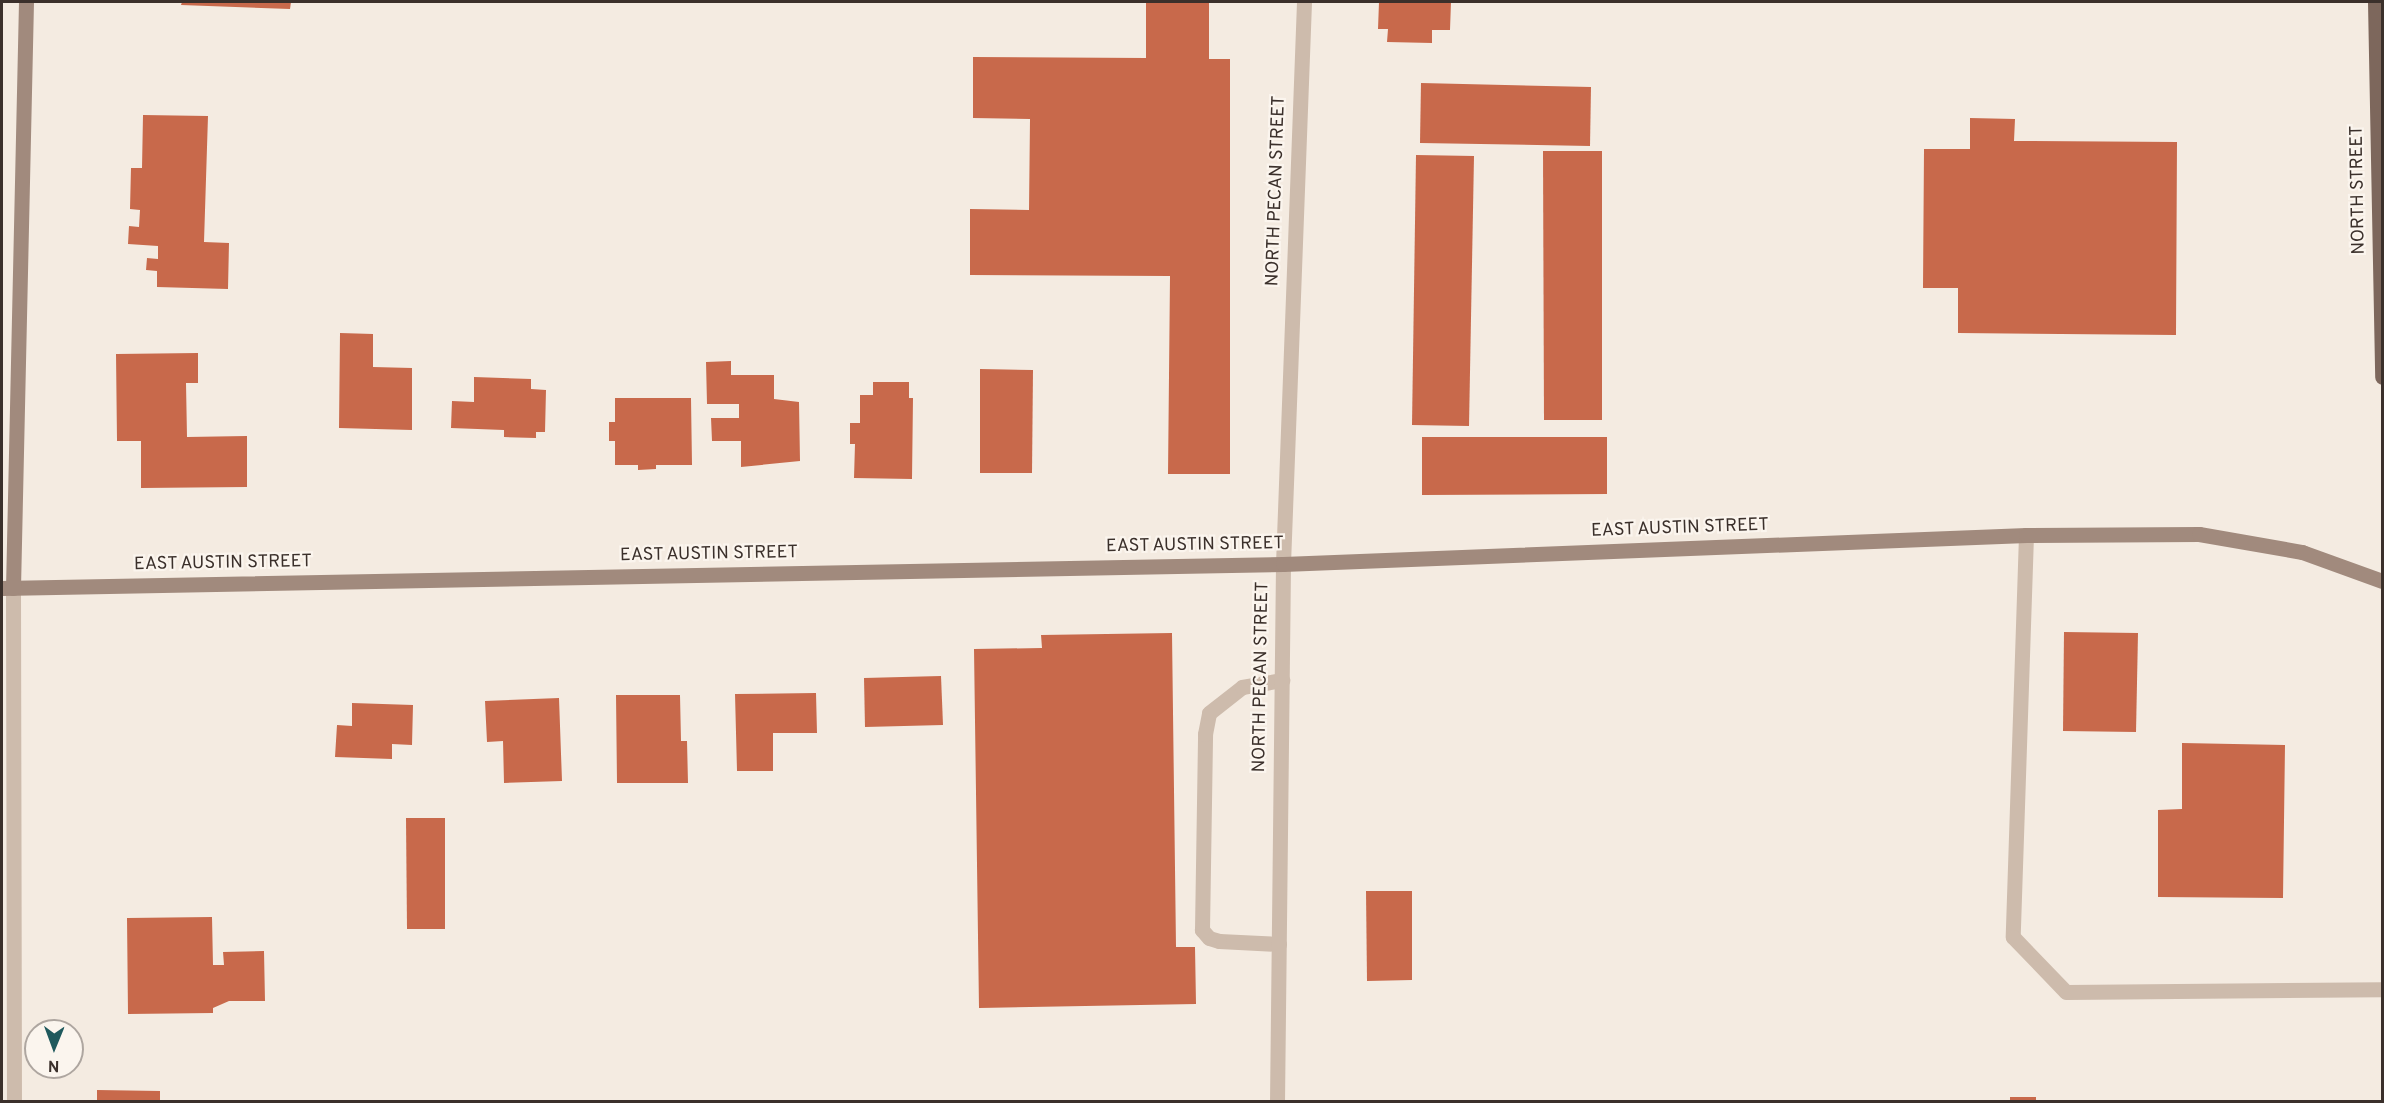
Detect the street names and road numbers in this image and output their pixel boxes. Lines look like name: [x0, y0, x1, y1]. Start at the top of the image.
street label: NORTH PECAN STREET: [1263, 95, 1291, 287]
street label: NORTH STREET: [2347, 125, 2371, 255]
street label: EAST AUSTIN STREET: [1590, 515, 1770, 543]
street label: EAST AUSTIN STREET: [1105, 534, 1285, 558]
street label: EAST AUSTIN STREET: [619, 543, 799, 567]
street label: EAST AUSTIN STREET: [133, 552, 313, 576]
street label: NORTH PECAN STREET: [1250, 581, 1274, 773]

